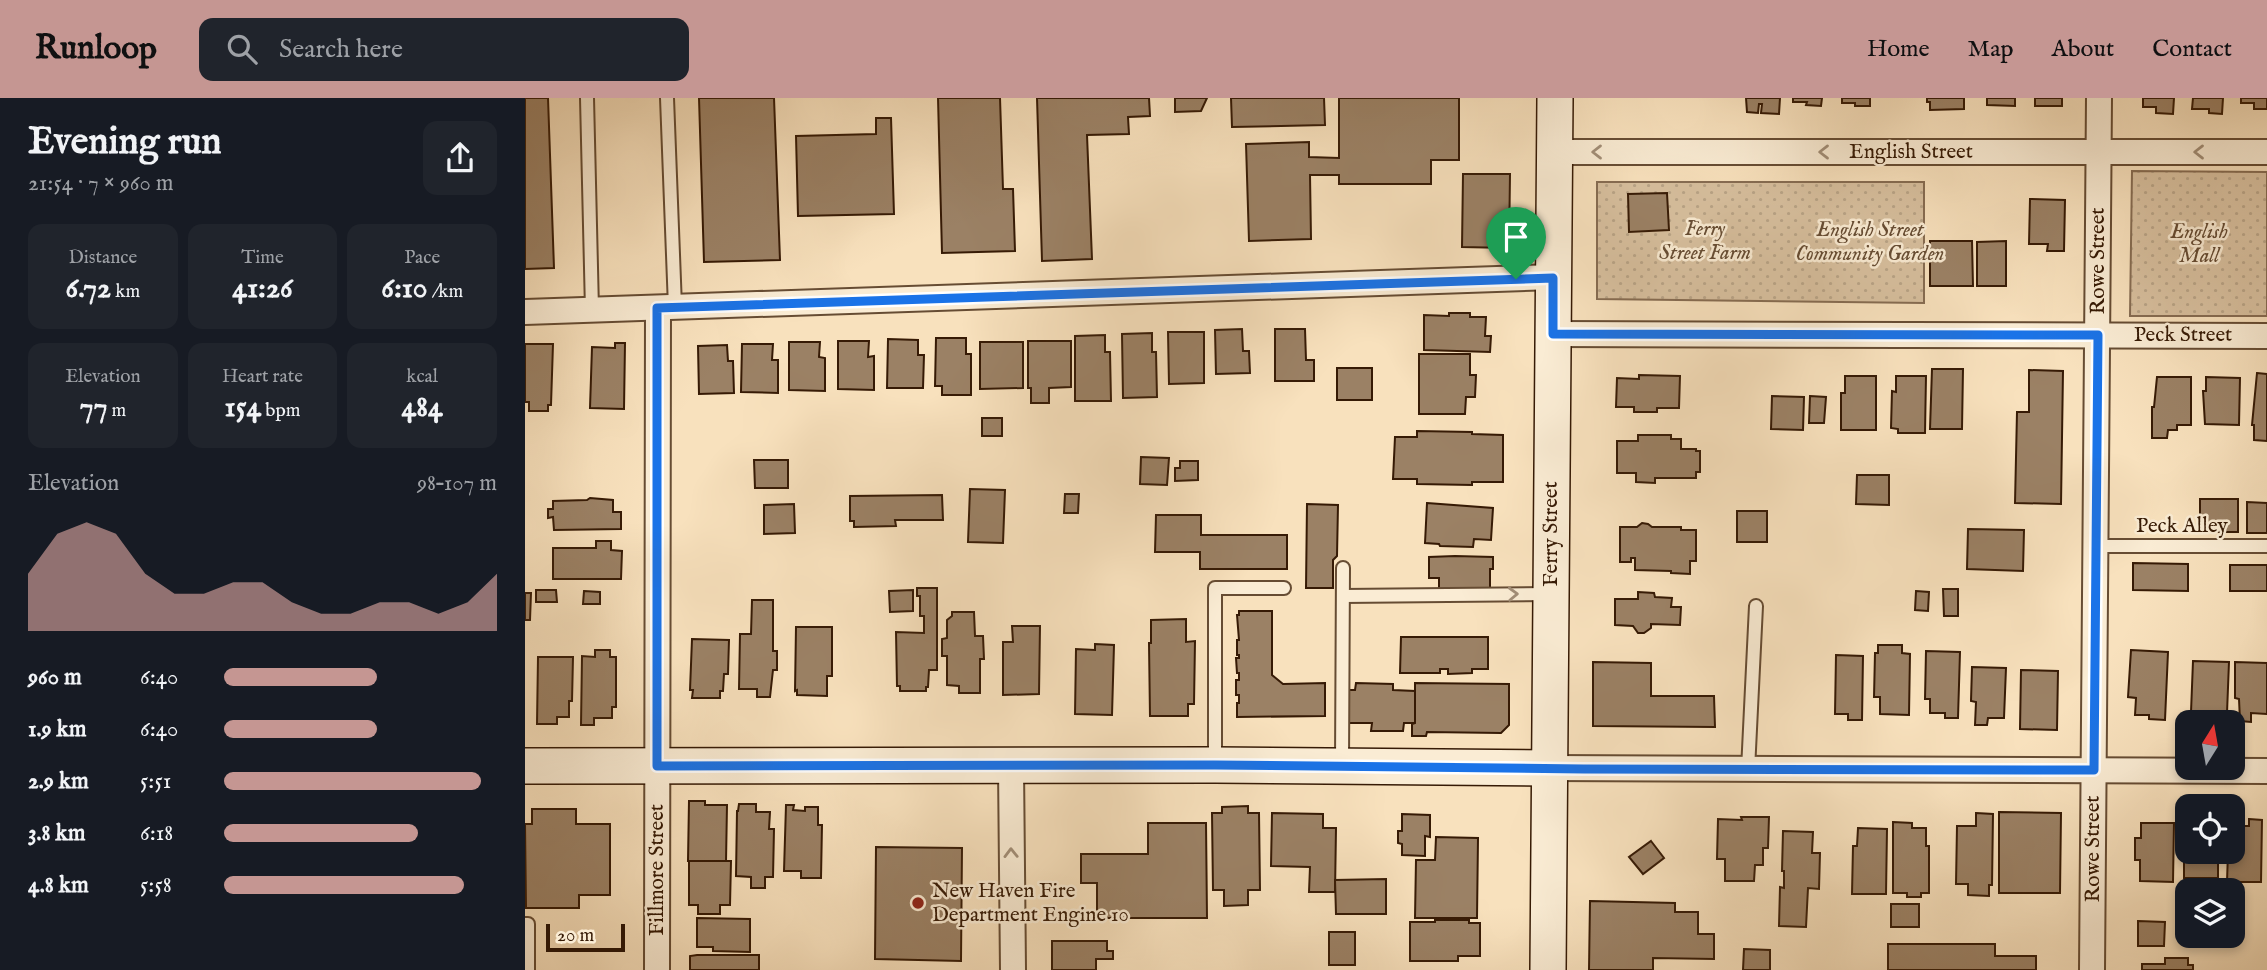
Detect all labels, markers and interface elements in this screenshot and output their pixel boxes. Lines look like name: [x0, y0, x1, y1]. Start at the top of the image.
search box: [199, 18, 689, 81]
text: Runloop: [35, 28, 157, 70]
icon: search: [223, 30, 261, 68]
text: Search here: [279, 33, 403, 66]
text: Home: [1867, 34, 1930, 65]
text: Map: [1968, 34, 2014, 65]
text: About: [2052, 34, 2114, 65]
text: Contact: [2152, 34, 2232, 65]
text: Evening run: [28, 119, 222, 167]
button: share: [423, 121, 497, 195]
street label: English Street: [1849, 139, 1973, 166]
one-way arrow: [1591, 144, 1602, 160]
one-way arrow: [1819, 144, 1829, 160]
one-way arrow: [2193, 144, 2204, 160]
text: 21:54 · 7 × 960 m: [28, 169, 174, 198]
pin: [1486, 207, 1546, 279]
street label: Rowe Street: [2085, 207, 2112, 315]
park label: Ferry Street Farm: [1659, 216, 1751, 267]
park label: English Street Community Garden: [1796, 217, 1944, 268]
icon: arrive: [1497, 218, 1535, 256]
park label: English Mall: [2169, 219, 2228, 270]
text: Distance: [68, 246, 137, 270]
text: Time: [241, 246, 284, 270]
text: Pace: [404, 246, 440, 270]
text: 6.72: [66, 270, 111, 308]
text: 41:26: [232, 270, 293, 308]
text: 6:10: [381, 270, 428, 308]
text: km: [111, 280, 140, 304]
text: /km: [428, 280, 463, 304]
street label: Peck Street: [2134, 322, 2232, 349]
text: Elevation: [65, 365, 141, 389]
text: Heart rate: [222, 365, 303, 389]
text: kcal: [406, 365, 438, 389]
text: 77: [79, 389, 107, 427]
text: 154: [225, 389, 261, 427]
text: 484: [402, 389, 443, 427]
text: m: [107, 399, 126, 423]
text: bpm: [261, 399, 300, 423]
text: Elevation: [28, 469, 119, 498]
text: 98–107 m: [417, 469, 497, 498]
street label: Ferry Street: [1538, 481, 1565, 587]
street label: Peck Alley: [2136, 513, 2229, 540]
one-way arrow: [1508, 587, 1519, 602]
text: 960 m: [28, 663, 82, 692]
text: 6:40: [140, 663, 178, 692]
north arrow: [2175, 710, 2245, 780]
map controls: [2175, 710, 2245, 948]
text: 1.9 km: [28, 715, 87, 744]
text: 6:40: [140, 715, 178, 744]
text: 2.9 km: [28, 767, 89, 796]
text: 5:51: [140, 767, 171, 796]
button: locate: [2175, 794, 2245, 864]
street label: Rowe Street: [2080, 795, 2107, 903]
street label: Fillmore Street: [644, 804, 671, 936]
text: 3.8 km: [28, 819, 86, 848]
text: 6:18: [140, 819, 173, 848]
one-way arrow: [1004, 847, 1019, 858]
text: 4.8 km: [28, 871, 89, 900]
text: 5:58: [140, 871, 172, 900]
place label: New Haven Fire Department Engine 10: [932, 878, 1129, 929]
button: layers: [2175, 878, 2245, 948]
marker: New Haven Fire Department Engine 10: [910, 895, 926, 911]
scale bar: [546, 921, 625, 953]
text: 20 m: [557, 924, 594, 948]

